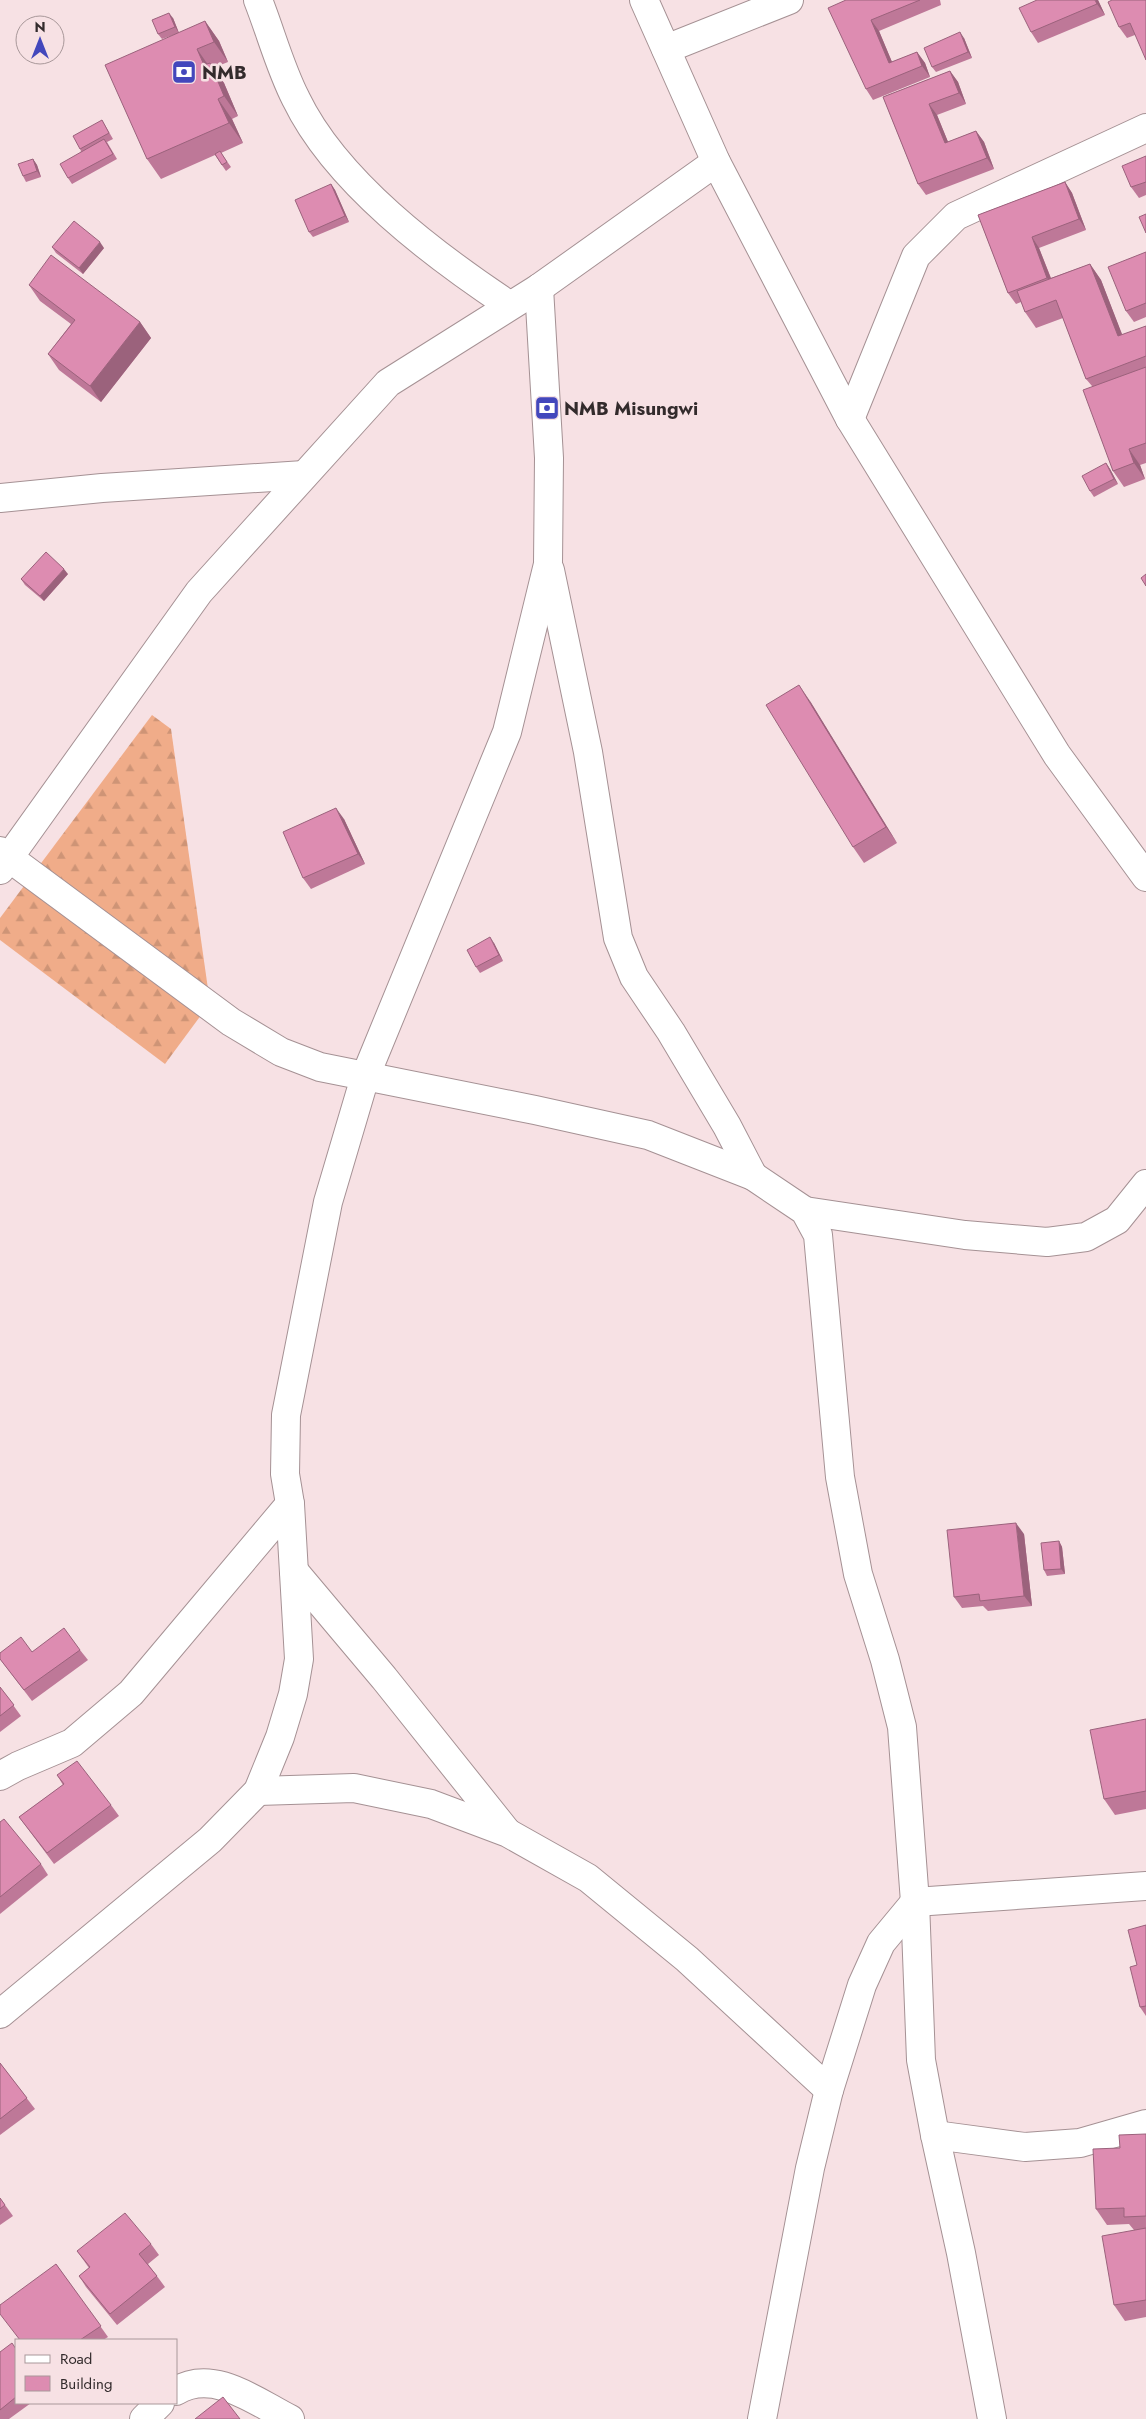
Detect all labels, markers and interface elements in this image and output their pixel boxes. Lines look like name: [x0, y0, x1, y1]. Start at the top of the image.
north arrow: [15, 15, 65, 65]
text: N: [34, 17, 46, 37]
bank icon: NMB: [171, 59, 197, 85]
place label: NMB: [202, 59, 247, 86]
bank icon: NMB Misungwi: [534, 395, 560, 421]
place label: NMB Misungwi: [564, 395, 698, 422]
legend: [15, 2339, 178, 2404]
text: Road: [60, 2348, 92, 2370]
text: Building: [60, 2373, 112, 2395]

